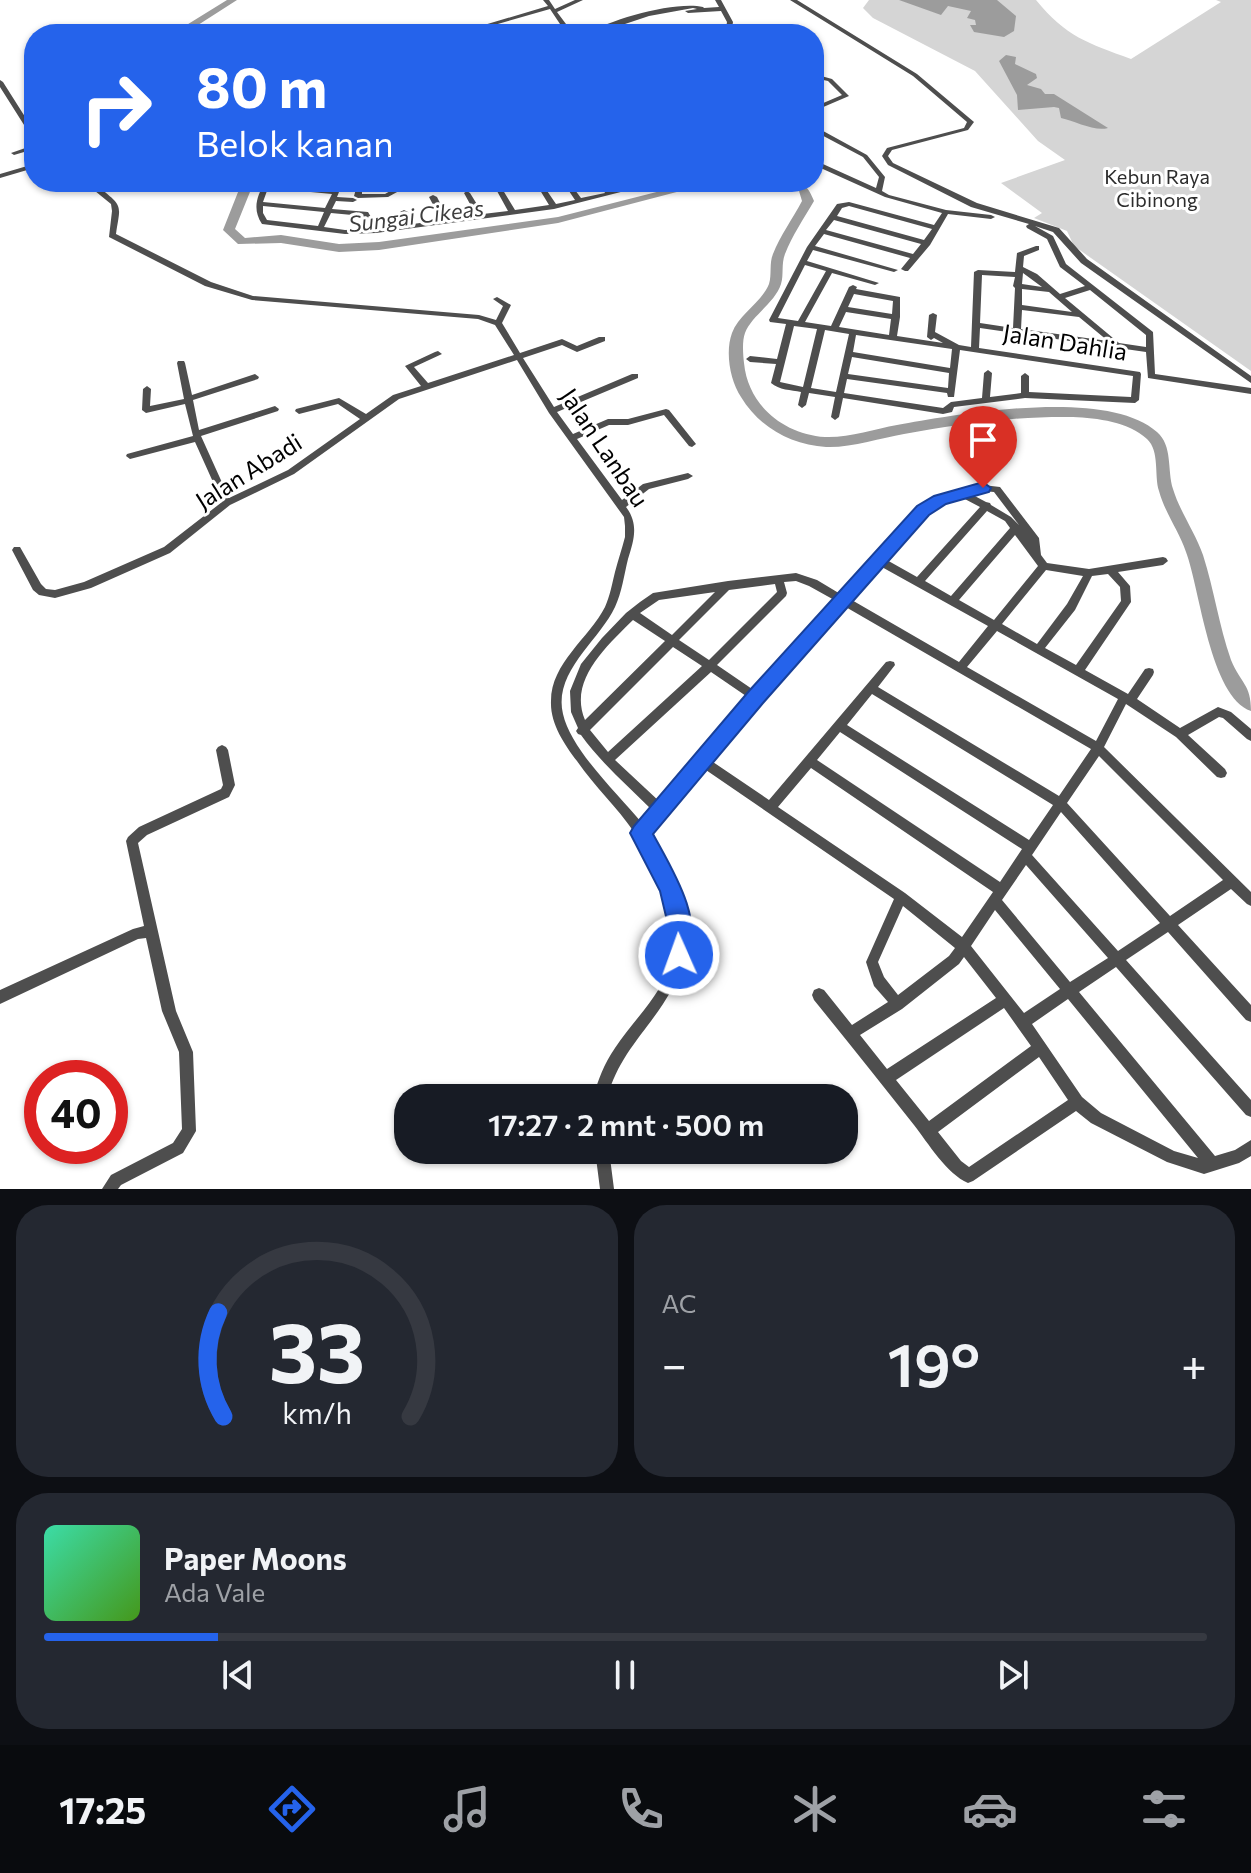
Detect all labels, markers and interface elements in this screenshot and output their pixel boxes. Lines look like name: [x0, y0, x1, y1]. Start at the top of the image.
text: 80 m: [196, 51, 327, 120]
icon: right: [64, 56, 168, 160]
text: Belok kanan: [196, 120, 394, 164]
park label: Kebun Raya Cibinong: [1104, 164, 1210, 211]
water label: Sungai Cikeas: [347, 194, 485, 237]
street label: Jalan Dahlia: [1001, 317, 1129, 366]
street label: Jalan Lanbau: [555, 382, 655, 512]
pin: [949, 406, 1017, 488]
icon: arrive: [961, 418, 1005, 462]
street label: Jalan Abadi: [190, 427, 307, 515]
position arrow: [637, 913, 721, 997]
speed limit sign: 40: [24, 1060, 128, 1164]
text: 17:27 · 2 mnt · 500 m: [488, 1105, 764, 1142]
text: AC: [662, 1287, 696, 1318]
text: 33: [269, 1298, 365, 1400]
text: 19°: [887, 1326, 980, 1399]
text: −: [662, 1336, 687, 1390]
text: +: [1181, 1336, 1207, 1390]
text: km/h: [282, 1395, 352, 1430]
text: Paper Moons: [164, 1539, 347, 1576]
text: Ada Vale: [164, 1576, 265, 1607]
icon: previous: [216, 1653, 260, 1697]
icon: pause: [603, 1653, 647, 1697]
icon: next: [991, 1653, 1035, 1697]
icon: directions: [264, 1781, 320, 1837]
icon: music: [439, 1781, 495, 1837]
icon: phone: [613, 1781, 669, 1837]
icon: climate: [787, 1781, 843, 1837]
icon: car: [962, 1781, 1018, 1837]
icon: filters: [1136, 1781, 1192, 1837]
text: 17:25: [59, 1787, 146, 1831]

